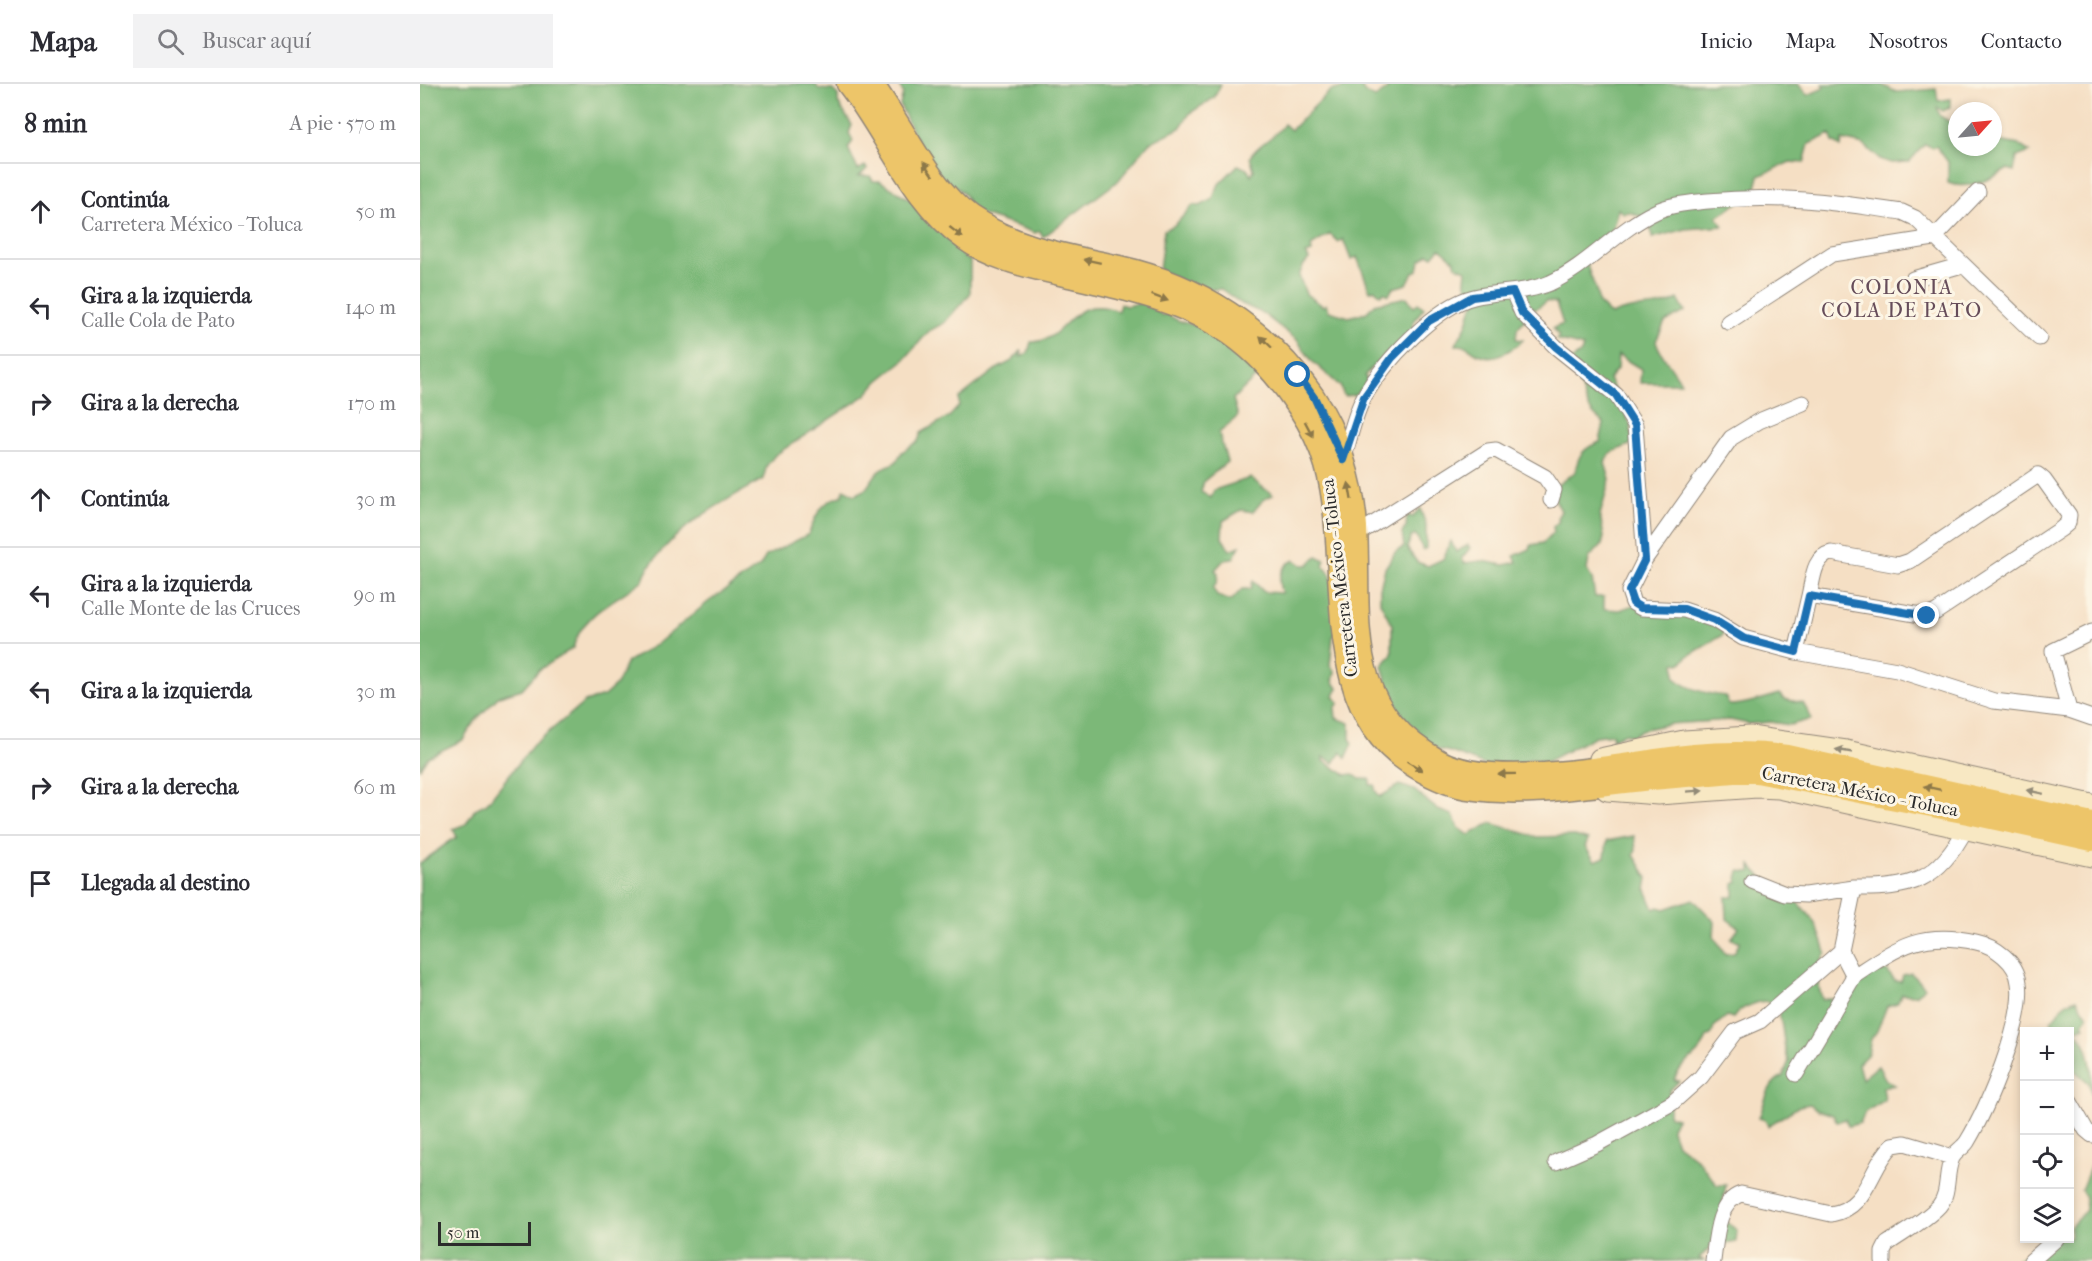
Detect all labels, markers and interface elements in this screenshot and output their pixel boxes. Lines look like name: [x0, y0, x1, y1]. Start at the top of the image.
search box: [133, 14, 553, 68]
text: Mapa: [30, 25, 97, 58]
icon: search: [154, 25, 187, 58]
text: Buscar aquí: [202, 28, 311, 54]
text: Inicio: [1700, 29, 1752, 53]
text: Mapa: [1785, 29, 1835, 53]
text: Nosotros: [1868, 29, 1948, 53]
text: Contacto: [1981, 29, 2062, 53]
north arrow: [1948, 102, 2002, 156]
text: 8 min: [24, 108, 87, 139]
text: A pie · 570 m: [290, 112, 396, 135]
one-way arrow: [923, 161, 934, 177]
text: Continúa: [81, 187, 169, 213]
icon: ahead: [24, 195, 57, 228]
text: 50 m: [355, 200, 396, 223]
text: Carretera México - Toluca: [81, 213, 303, 236]
one-way arrow: [948, 226, 964, 239]
one-way arrow: [1083, 256, 1101, 266]
district label: COLONIA COLA DE PATO: [1821, 276, 1983, 322]
text: Gira a la izquierda: [81, 283, 252, 309]
icon: left: [24, 291, 57, 324]
one-way arrow: [1151, 294, 1169, 304]
text: 140 m: [345, 296, 396, 319]
text: Calle Cola de Pato: [81, 309, 235, 332]
one-way arrow: [1259, 336, 1274, 349]
route start: [1284, 361, 1310, 387]
icon: right: [24, 387, 57, 420]
text: Gira a la derecha: [81, 390, 238, 416]
text: 170 m: [347, 392, 396, 415]
one-way arrow: [1304, 421, 1314, 438]
street label: Carretera México - Toluca: [1317, 477, 1363, 678]
one-way arrow: [1345, 481, 1354, 500]
icon: ahead: [24, 483, 57, 516]
text: Continúa: [81, 486, 169, 512]
text: 30 m: [356, 488, 396, 511]
text: Gira a la izquierda: [81, 571, 252, 597]
icon: left: [24, 579, 57, 612]
text: 90 m: [354, 584, 396, 607]
text: Calle Monte de las Cruces: [81, 597, 300, 620]
route end: [1913, 602, 1939, 628]
icon: left: [24, 675, 57, 708]
text: Gira a la izquierda: [81, 678, 252, 704]
text: 30 m: [356, 680, 396, 703]
one-way arrow: [1835, 746, 1854, 755]
one-way arrow: [1407, 761, 1423, 772]
street label: Carretera México - Toluca: [1760, 763, 1961, 821]
one-way arrow: [1497, 769, 1516, 779]
icon: right: [24, 771, 57, 804]
text: Gira a la derecha: [81, 774, 238, 800]
text: 60 m: [353, 776, 396, 799]
one-way arrow: [1923, 783, 1942, 792]
one-way arrow: [1685, 786, 1704, 796]
one-way arrow: [2026, 787, 2044, 797]
icon: arrive: [24, 867, 57, 900]
text: Llegada al destino: [81, 870, 250, 896]
map controls: [2020, 1027, 2074, 1243]
button: +: [2020, 1027, 2074, 1081]
button: −: [2020, 1081, 2074, 1135]
button: locate: [2020, 1135, 2074, 1189]
button: layers: [2020, 1189, 2074, 1243]
scale bar: [438, 1219, 531, 1246]
text: 50 m: [447, 1223, 479, 1242]

